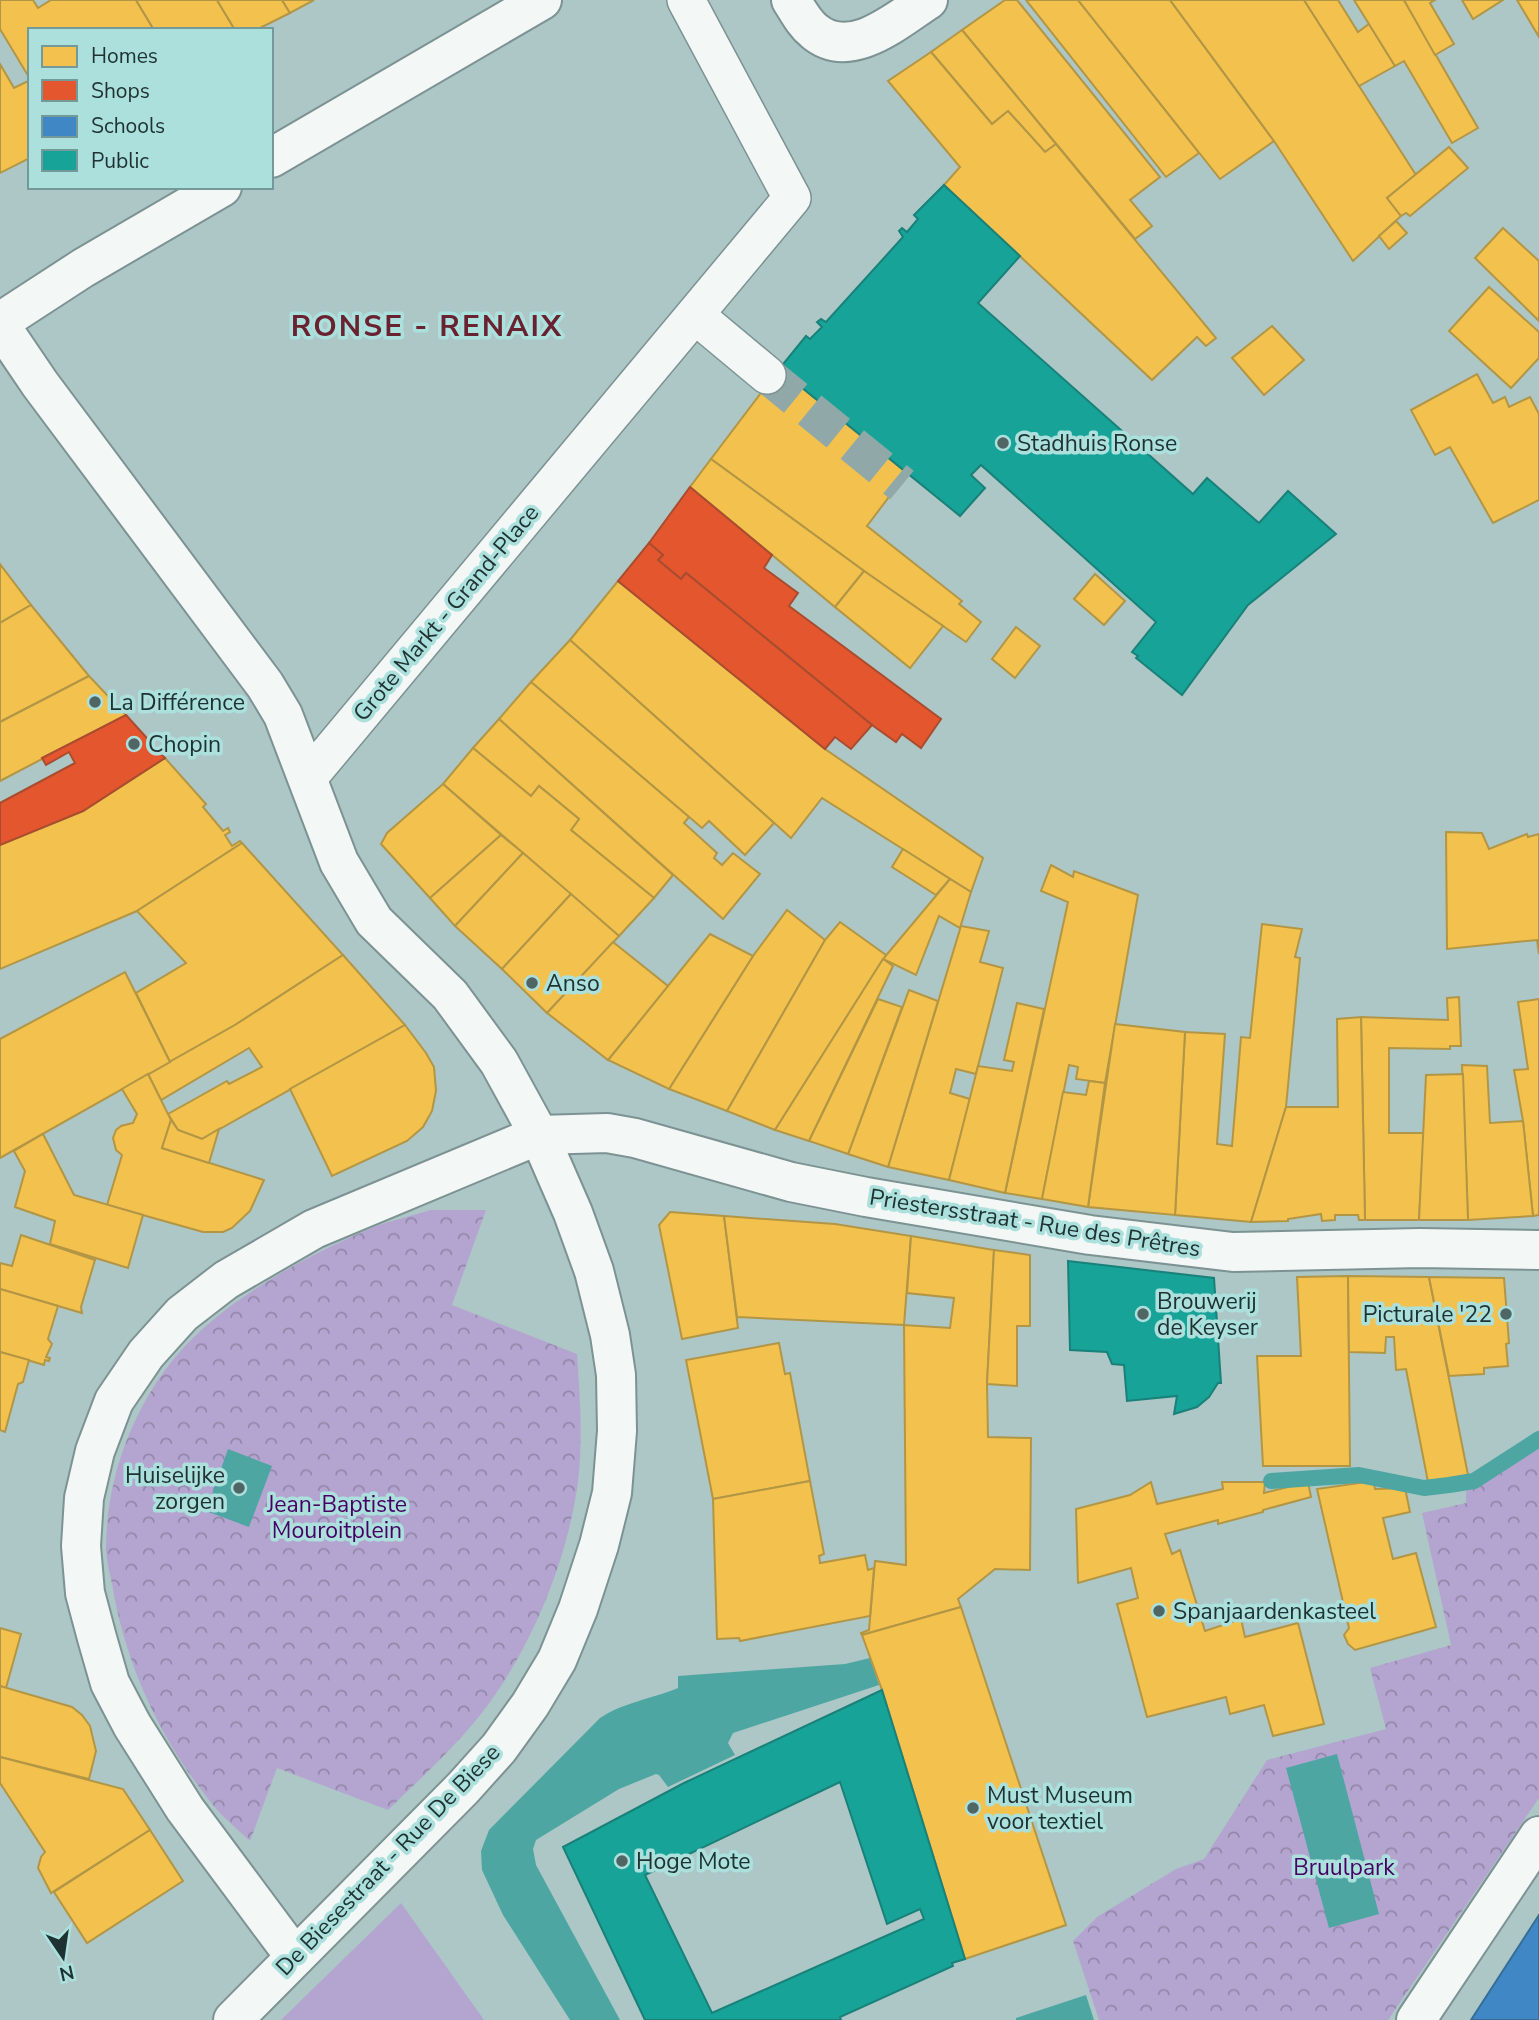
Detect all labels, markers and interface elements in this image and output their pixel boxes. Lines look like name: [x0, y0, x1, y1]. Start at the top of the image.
legend: [28, 28, 273, 189]
text: Homes: [91, 42, 158, 70]
text: Shops: [91, 77, 150, 105]
text: Schools: [91, 112, 165, 140]
text: Public: [91, 147, 149, 175]
district label: RONSE - RENAIX: [291, 306, 563, 347]
place label: Stadhuis Ronse: [1017, 428, 1177, 459]
marker: Stadhuis Ronse: [995, 435, 1011, 451]
street label: Grote Markt - Grand-Place: [346, 498, 546, 728]
place label: La Différence: [109, 687, 245, 718]
marker: La Différence: [87, 694, 103, 710]
place label: Chopin: [148, 729, 221, 760]
marker: Chopin: [126, 736, 142, 752]
place label: Anso: [546, 968, 600, 999]
marker: Anso: [524, 975, 540, 991]
street label: Priestersstraat - Rue des Prêtres: [867, 1182, 1203, 1264]
place label: Brouwerij de Keyser: [1157, 1286, 1259, 1343]
place label: Picturale '22: [1363, 1299, 1492, 1330]
marker: Brouwerij de Keyser: [1135, 1306, 1151, 1322]
marker: Picturale '22: [1498, 1306, 1514, 1322]
place label: Huiselijke zorgen: [125, 1460, 225, 1517]
marker: Huiselijke zorgen: [231, 1480, 247, 1496]
park label: Jean-Baptiste Mouroitplein: [266, 1489, 407, 1546]
place label: Spanjaardenkasteel: [1173, 1596, 1376, 1627]
marker: Spanjaardenkasteel: [1151, 1603, 1167, 1619]
street label: De Biesestraat - Rue De Biese: [269, 1737, 507, 1983]
place label: Must Museum voor textiel: [987, 1780, 1133, 1837]
marker: Must Museum voor textiel: [965, 1800, 981, 1816]
place label: Hoge Mote: [636, 1846, 750, 1877]
park label: Bruulpark: [1293, 1852, 1395, 1883]
marker: Hoge Mote: [614, 1853, 630, 1869]
north arrow: [28, 1922, 98, 1992]
text: N: [57, 1958, 76, 1987]

